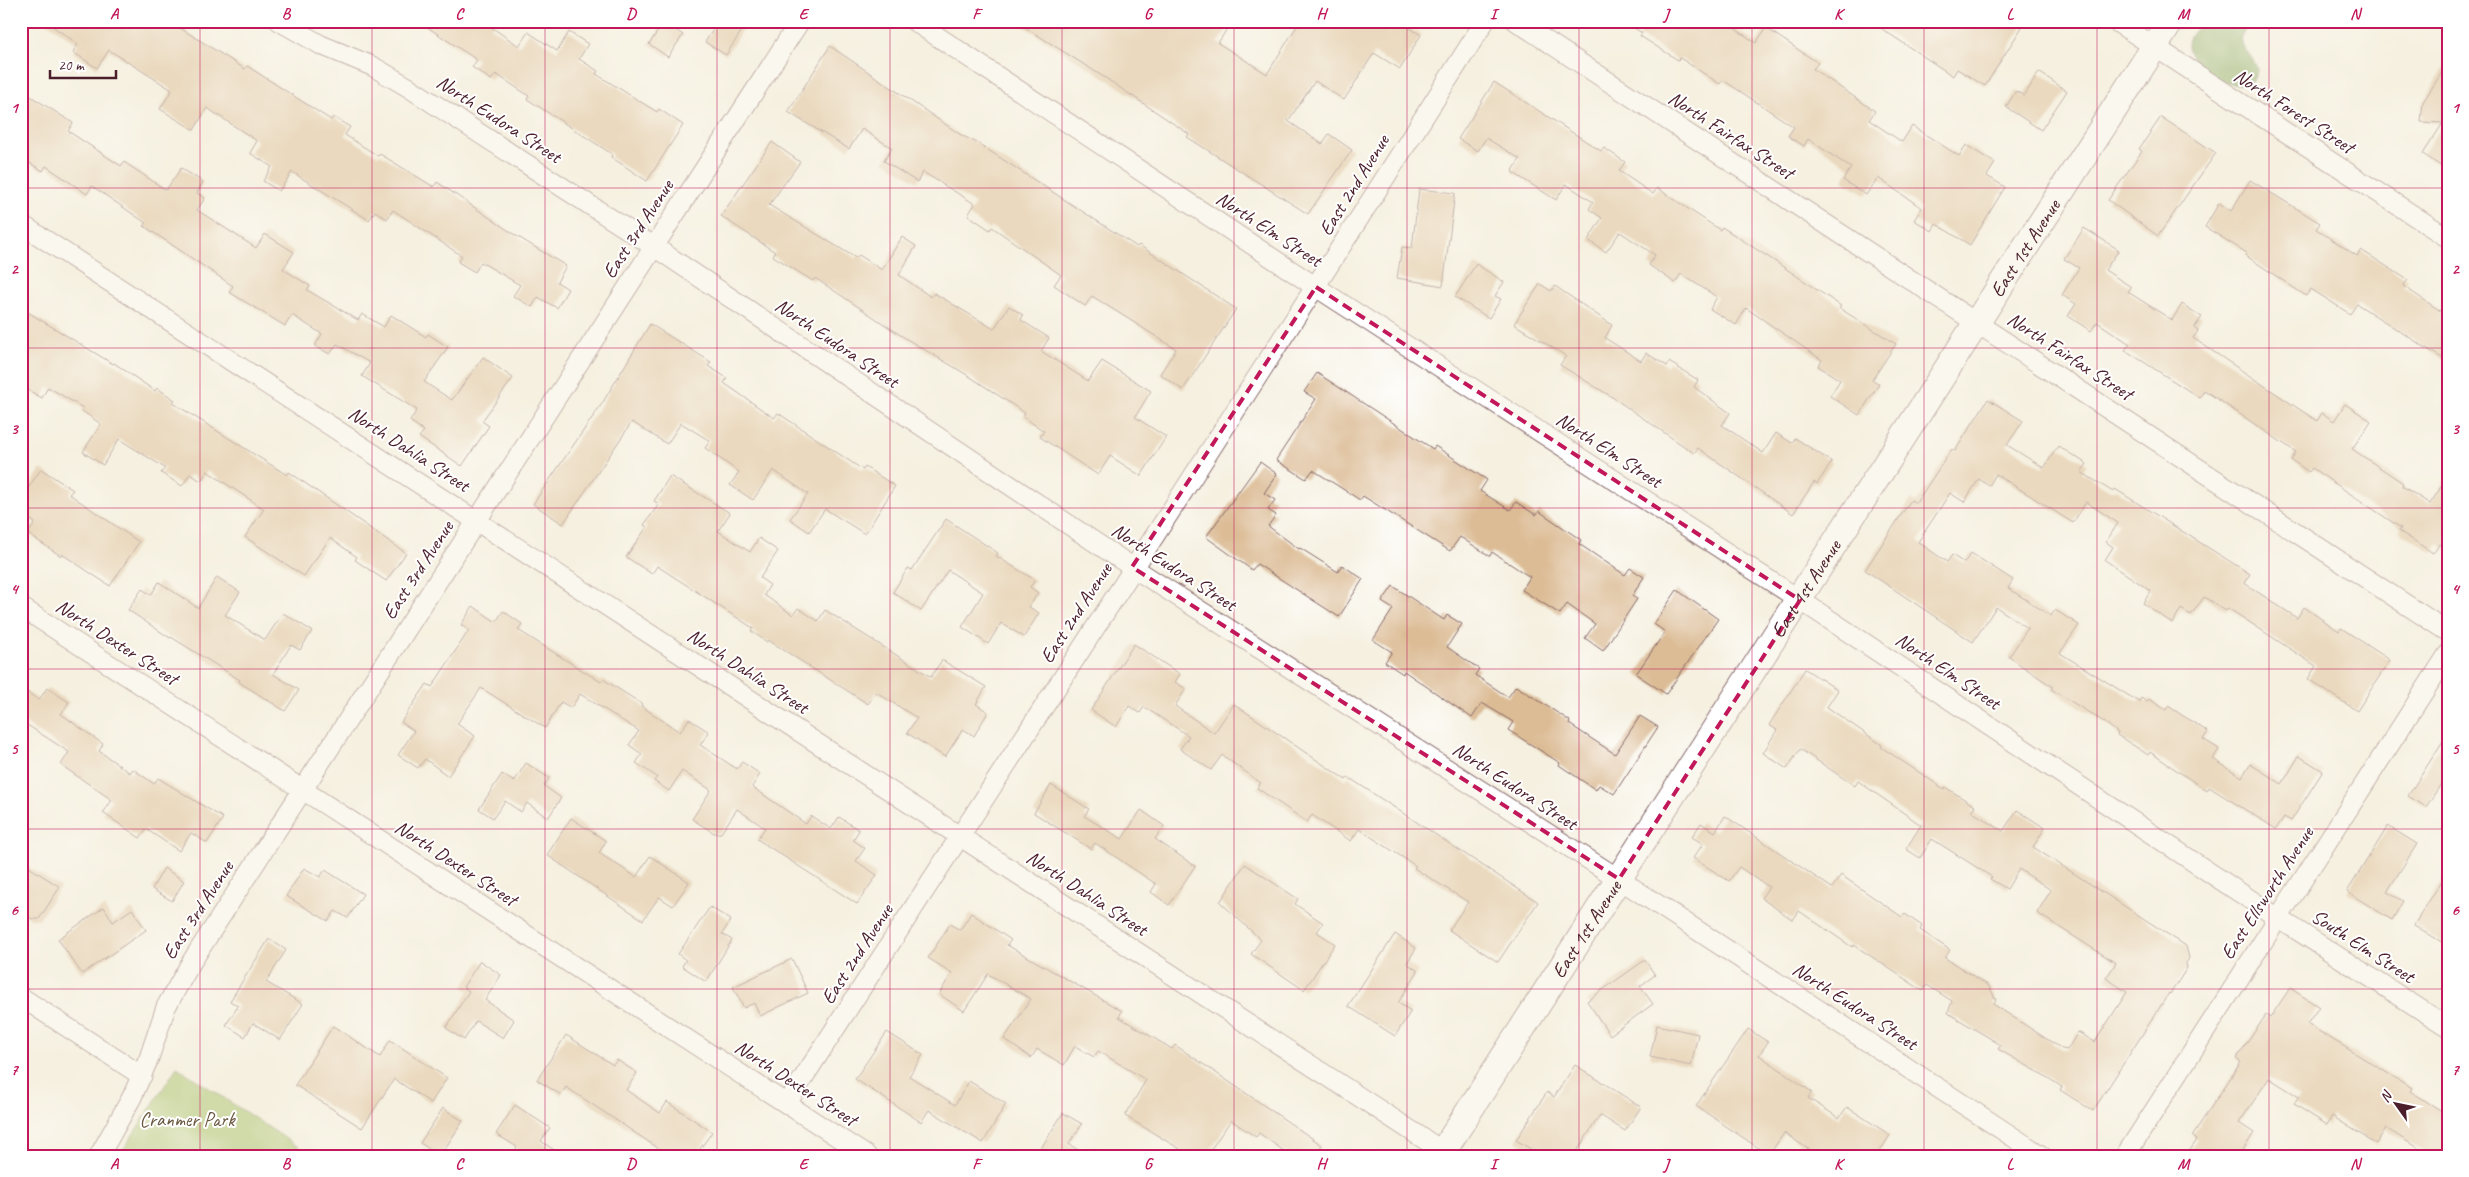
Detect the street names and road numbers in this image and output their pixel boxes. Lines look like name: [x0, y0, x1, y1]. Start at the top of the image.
street label: North Forest Street: [2229, 63, 2362, 161]
street label: North Eudora Street: [432, 69, 568, 170]
street label: North Fairfax Street: [1664, 85, 1801, 187]
street label: East 2nd Avenue: [1313, 129, 1396, 240]
street label: East 3rd Avenue: [597, 174, 680, 283]
street label: North Elm Street: [1211, 186, 1329, 274]
street label: East 1st Avenue: [1984, 193, 2066, 301]
street label: North Eudora Street: [770, 292, 905, 395]
street label: North Fairfax Street: [2003, 306, 2140, 408]
street label: North Dahlia Street: [344, 401, 476, 499]
street label: North Elm Street: [1551, 407, 1669, 495]
street label: East 3rd Avenue: [377, 515, 460, 624]
street label: North Eudora Street: [1107, 517, 1243, 618]
street label: East 1st Avenue: [1765, 534, 1847, 642]
street label: East 2nd Avenue: [1034, 557, 1118, 668]
street label: North Dexter Street: [51, 593, 186, 693]
street label: North Dahlia Street: [683, 623, 815, 721]
street label: North Elm Street: [1891, 627, 2007, 717]
street label: North Eudora Street: [1448, 736, 1584, 837]
street label: North Dexter Street: [390, 814, 525, 914]
street label: East Ellsworth Avenue: [2215, 821, 2320, 964]
street label: North Dahlia Street: [1022, 845, 1154, 943]
street label: East 3rd Avenue: [157, 855, 240, 964]
street label: East 1st Avenue: [1546, 874, 1628, 982]
street label: East 2nd Avenue: [815, 898, 899, 1009]
street label: South Elm Street: [2307, 903, 2421, 990]
street label: North Eudora Street: [1788, 956, 1924, 1057]
street label: North Dexter Street: [730, 1034, 865, 1134]

